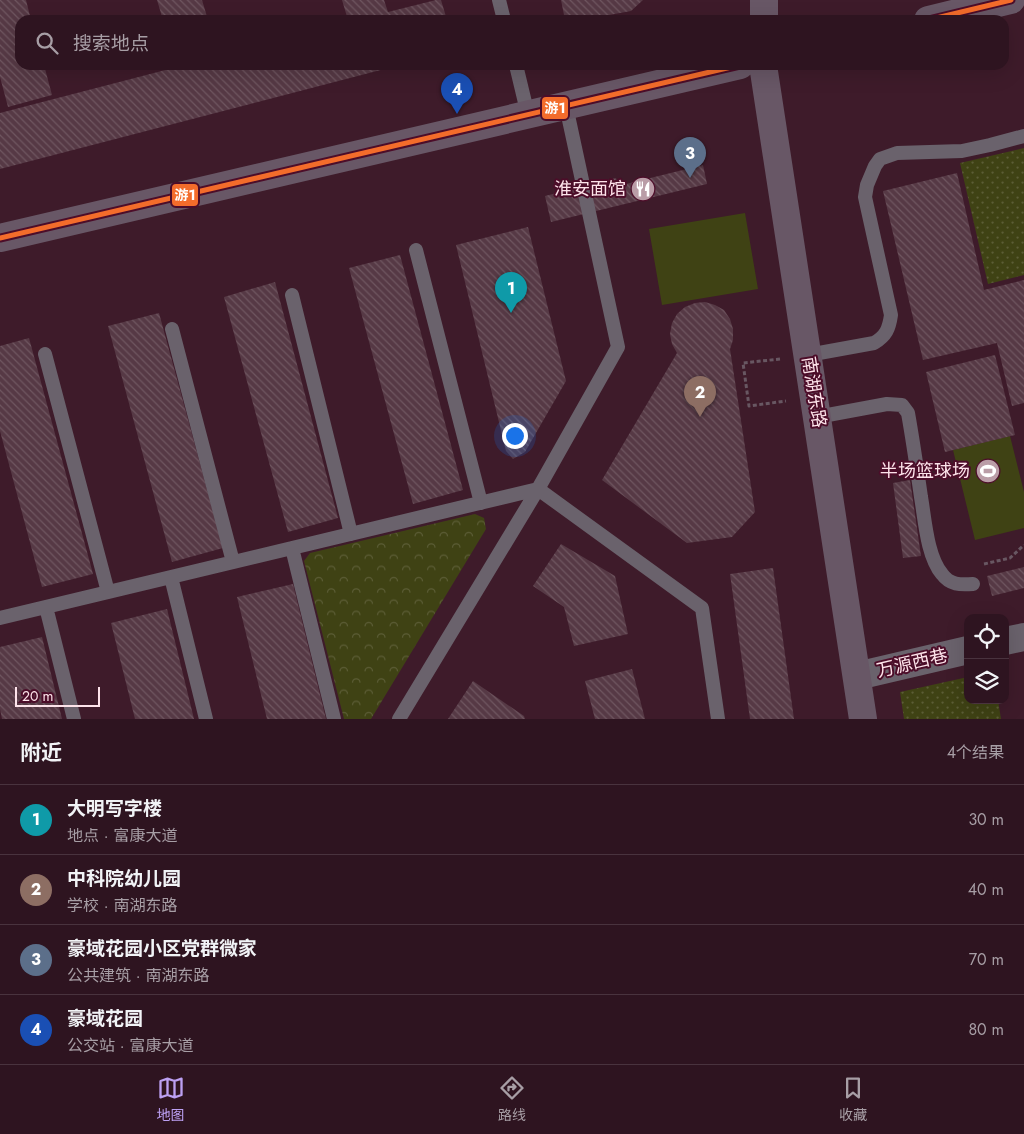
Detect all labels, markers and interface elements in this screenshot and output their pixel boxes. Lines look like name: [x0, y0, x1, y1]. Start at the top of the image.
search box: [15, 15, 1009, 70]
icon: search: [33, 29, 61, 57]
text: 搜索地点: [73, 30, 149, 57]
pin: 4: [441, 73, 473, 114]
line badge: 游1: [541, 96, 569, 120]
text: 游1: [544, 98, 566, 118]
pin: 3: [674, 137, 706, 178]
place label: 淮安面馆: [554, 176, 626, 202]
restaurant icon: 淮安面馆: [630, 176, 656, 202]
line badge: 游1: [171, 183, 199, 207]
text: 游1: [174, 185, 196, 205]
pin: 1: [495, 272, 527, 313]
street label: 南湖东路: [796, 354, 832, 430]
pin: 2: [684, 376, 716, 417]
your location: [502, 423, 528, 449]
place label: 半场篮球场: [880, 458, 970, 484]
sports icon: 半场篮球场: [975, 458, 1001, 484]
map controls: [964, 614, 1009, 704]
button: locate: [964, 614, 1009, 659]
street label: 万源西巷: [874, 642, 950, 684]
button: layers: [964, 659, 1009, 704]
scale bar: [15, 684, 100, 707]
text: 20 m: [22, 686, 54, 706]
text: 附近: [20, 738, 62, 768]
text: 4个结果: [947, 741, 1004, 764]
text: 大明写字楼: [67, 795, 162, 822]
text: 1: [32, 808, 40, 831]
text: 30 m: [968, 808, 1004, 831]
text: 地点 · 富康大道: [67, 824, 177, 847]
text: 中科院幼儿园: [67, 865, 181, 892]
text: 2: [31, 878, 41, 901]
text: 40 m: [968, 878, 1004, 901]
text: 学校 · 南湖东路: [67, 894, 177, 917]
text: 豪域花园小区党群微家: [67, 935, 257, 962]
text: 3: [31, 948, 41, 971]
text: 70 m: [969, 948, 1004, 971]
text: 公共建筑 · 南湖东路: [67, 964, 209, 987]
text: 豪域花园: [67, 1005, 143, 1032]
text: 4: [30, 1018, 42, 1041]
text: 80 m: [968, 1018, 1004, 1041]
text: 公交站 · 富康大道: [67, 1034, 193, 1057]
tab: 地图: [157, 1074, 185, 1125]
tab: 路线: [498, 1074, 526, 1125]
tab: 收藏: [839, 1074, 867, 1125]

